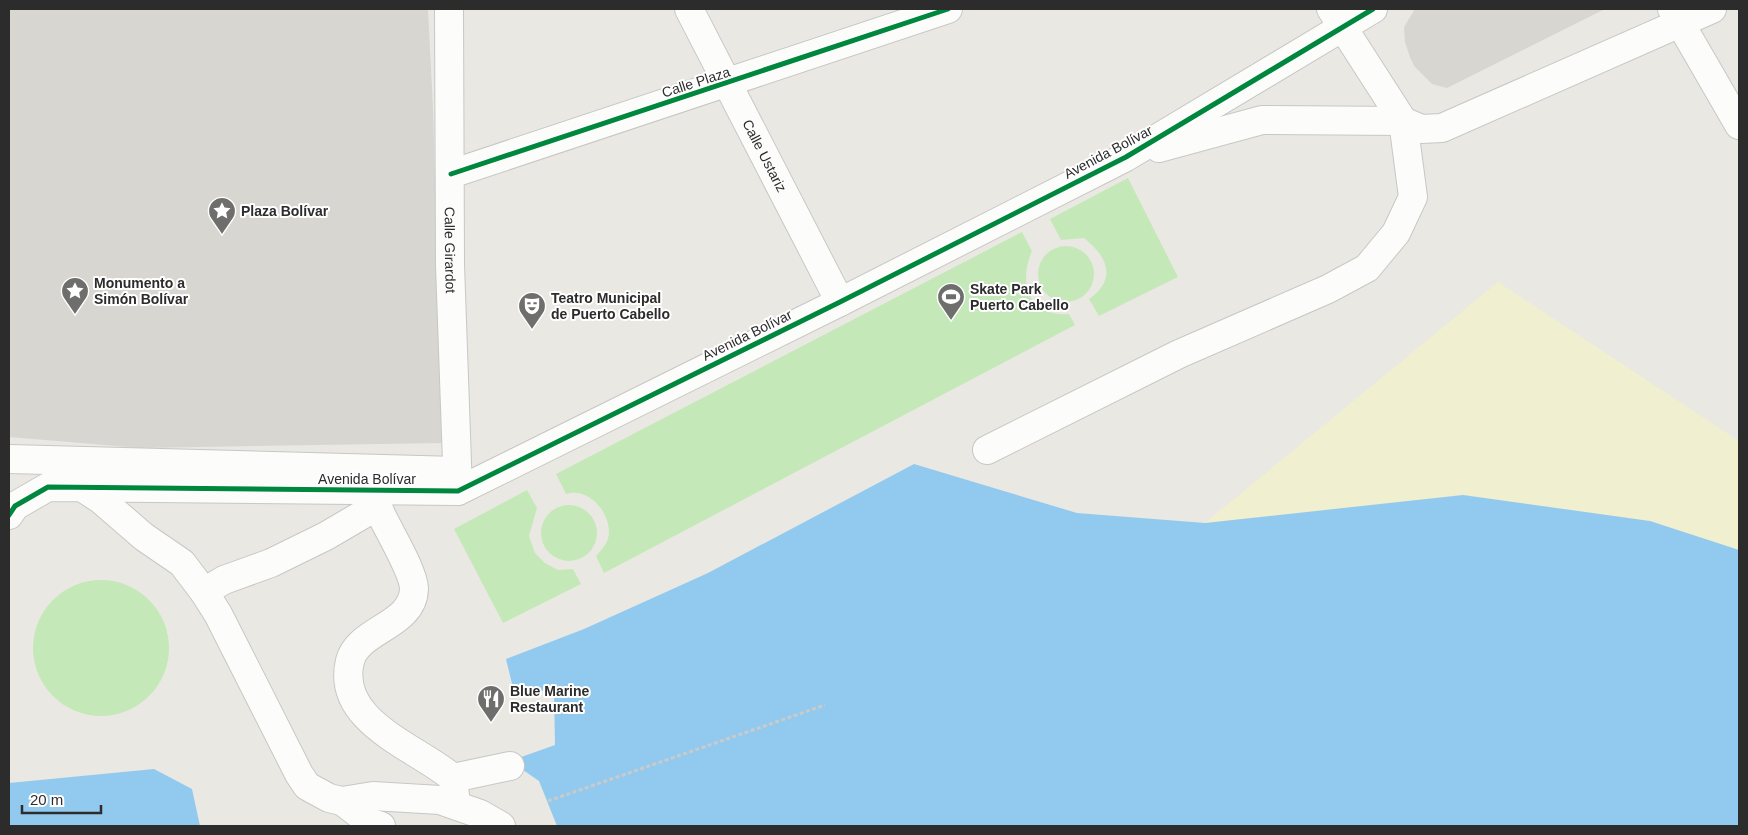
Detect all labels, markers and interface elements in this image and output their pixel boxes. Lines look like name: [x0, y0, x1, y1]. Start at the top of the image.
street label: Calle Plaza: [660, 63, 732, 101]
street label: Calle Ustariz: [739, 117, 790, 195]
street label: Avenida Bolívar: [1061, 122, 1155, 182]
place icon: Plaza Bolívar: [207, 196, 237, 235]
place label: Plaza Bolívar: [241, 203, 329, 219]
street label: Calle Girardot: [442, 207, 459, 294]
place label: Monumento a Simón Bolívar: [94, 275, 189, 307]
place icon: Monumento a Simón Bolívar: [60, 276, 90, 315]
place label: Skate Park Puerto Cabello: [970, 281, 1069, 313]
sports icon: Skate Park Puerto Cabello: [936, 282, 966, 321]
place label: Teatro Municipal de Puerto Cabello: [551, 290, 670, 322]
theatre icon: Teatro Municipal de Puerto Cabello: [517, 291, 547, 330]
street label: Avenida Bolívar: [700, 306, 795, 364]
street label: Avenida Bolívar: [318, 471, 416, 487]
place label: Blue Marine Restaurant: [510, 683, 590, 715]
restaurant icon: Blue Marine Restaurant: [476, 684, 506, 723]
scale bar: [22, 782, 101, 814]
text: 20 m: [30, 791, 63, 808]

